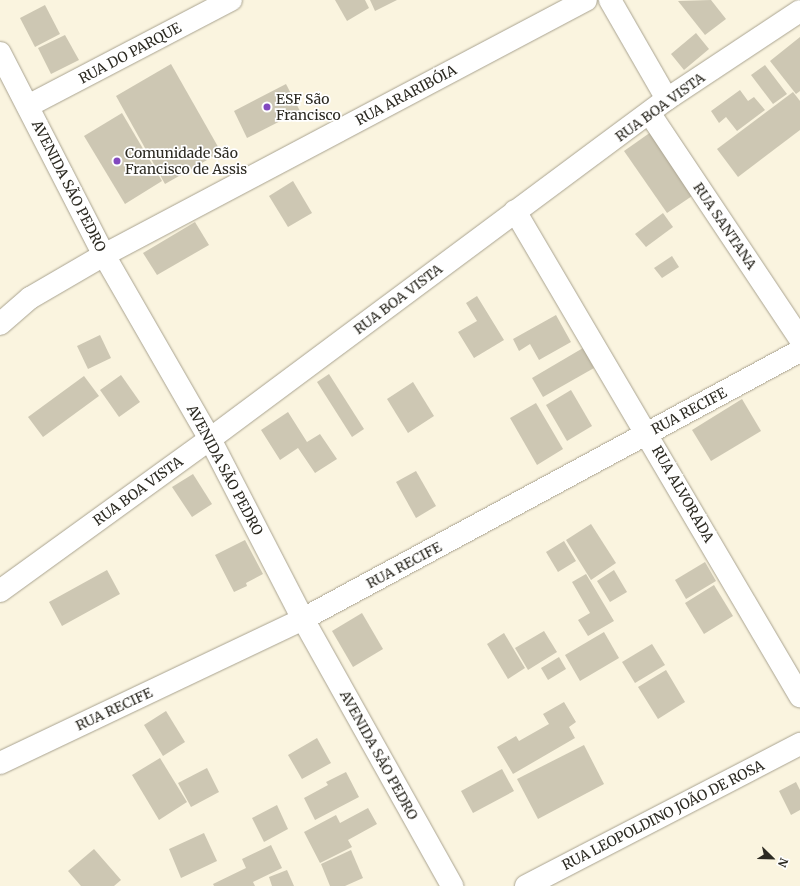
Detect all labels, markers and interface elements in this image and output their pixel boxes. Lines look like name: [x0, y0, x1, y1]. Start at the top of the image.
street label: RUA DO PARQUE: [76, 19, 184, 87]
street label: RUA ARARIBÓIA: [353, 61, 459, 129]
street label: RUA BOA VISTA: [612, 69, 708, 145]
place label: ESF São Francisco: [276, 91, 341, 124]
marker: ESF São Francisco: [261, 101, 273, 113]
street label: AVENIDA SÃO PEDRO: [29, 117, 109, 255]
place label: Comunidade São Francisco de Assis: [125, 145, 247, 178]
marker: Comunidade São Francisco de Assis: [112, 156, 122, 166]
street label: RUA SANTANA: [690, 179, 760, 273]
street label: RUA BOA VISTA: [350, 260, 446, 338]
street label: RUA RECIFE: [649, 384, 729, 438]
street label: AVENIDA SÃO PEDRO: [183, 402, 267, 538]
street label: RUA ALVORADA: [649, 443, 717, 545]
street label: RUA BOA VISTA: [90, 453, 186, 529]
street label: RUA RECIFE: [364, 538, 444, 592]
street label: RUA RECIFE: [73, 684, 155, 734]
street label: AVENIDA SÃO PEDRO: [336, 687, 422, 823]
street label: RUA LEOPOLDINO JOÃO DE ROSA: [559, 757, 767, 873]
north arrow: [752, 838, 792, 878]
text: N: [775, 856, 791, 869]

